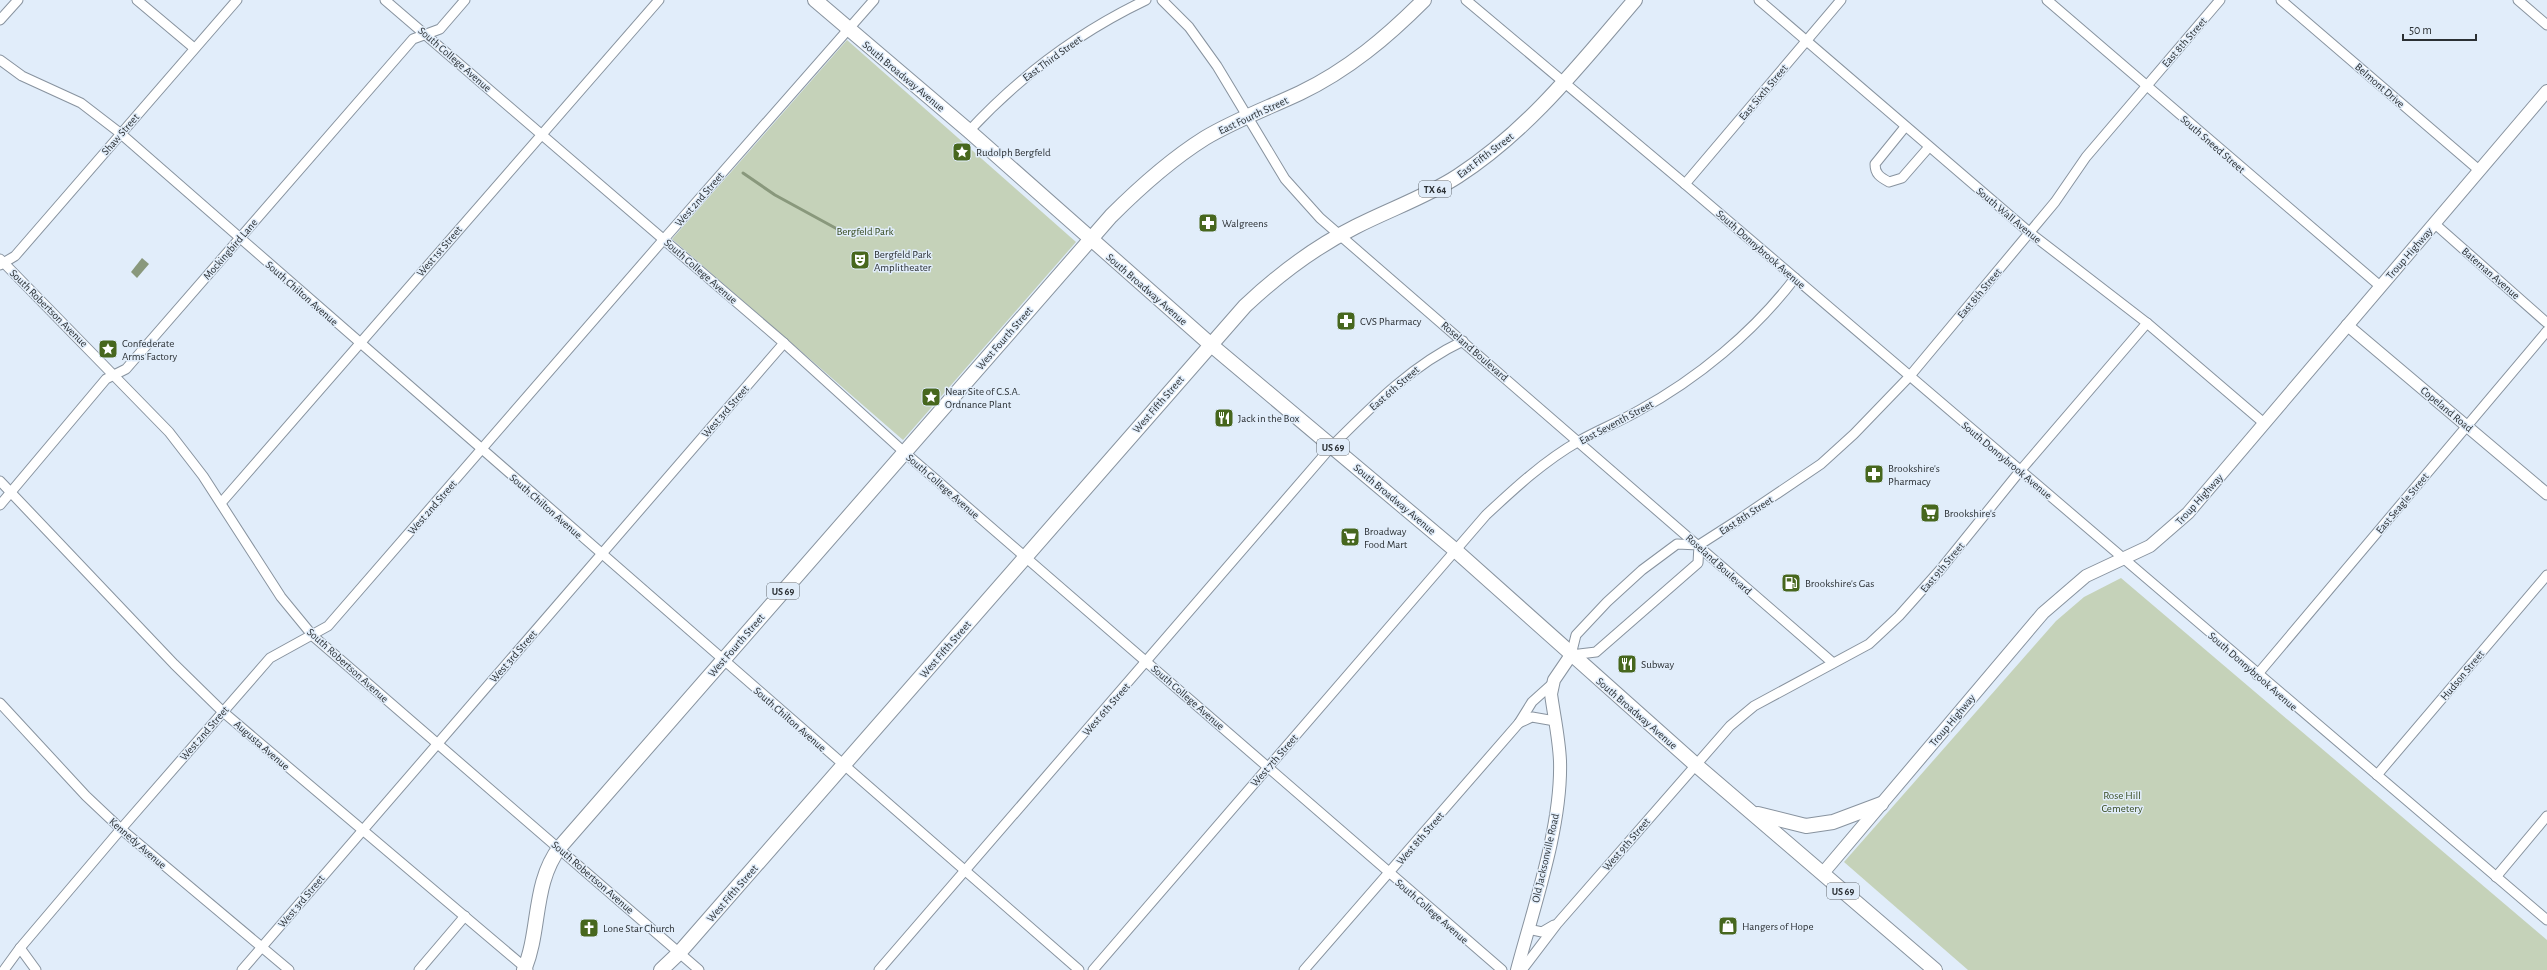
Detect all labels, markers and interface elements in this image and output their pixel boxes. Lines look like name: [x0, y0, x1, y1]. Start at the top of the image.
street label: East 8th Street: [2160, 15, 2209, 69]
scale bar: [2403, 16, 2476, 42]
text: 50 m: [2409, 24, 2432, 36]
street label: South College Avenue: [416, 25, 493, 94]
street label: East Third Street: [1021, 33, 1084, 83]
street label: South Broadway Avenue: [861, 39, 947, 114]
street label: Belmont Drive: [2353, 61, 2407, 110]
street label: East Sixth Street: [1737, 62, 1790, 122]
street label: East Fourth Street: [1217, 94, 1290, 136]
street label: Shaw Street: [100, 111, 142, 157]
street label: South Sneed Street: [2178, 114, 2247, 176]
street label: East Fifth Street: [1455, 130, 1516, 180]
place icon: Rudolph Bergfeld: [951, 141, 973, 163]
place label: Rudolph Bergfeld: [976, 147, 1051, 158]
street label: West 2nd Street: [673, 170, 726, 229]
road number: TX 64: [1419, 181, 1451, 197]
street label: South Wall Avenue: [1974, 185, 2043, 246]
street label: South Donnybrook Avenue: [1714, 208, 1807, 291]
pharmacy icon: Walgreens: [1197, 212, 1219, 234]
street label: Mockingbird Lane: [201, 217, 260, 282]
place label: Walgreens: [1222, 218, 1268, 229]
street label: West 1st Street: [415, 224, 464, 279]
street label: Troup Highway: [2384, 225, 2435, 281]
park label: Bergfeld Park: [836, 226, 894, 237]
street label: South College Avenue: [662, 237, 739, 306]
street label: Bateman Avenue: [2460, 245, 2522, 301]
theatre icon: Bergfeld Park Amplitheater: [849, 249, 871, 271]
place label: Bergfeld Park Amplitheater: [874, 249, 932, 273]
street label: South Broadway Avenue: [1104, 251, 1189, 327]
street label: South Chilton Avenue: [263, 259, 340, 328]
street label: East 8th Street: [1955, 266, 2004, 320]
street label: South Robertson Avenue: [8, 267, 90, 349]
street label: West Fourth Street: [974, 304, 1035, 372]
pharmacy icon: CVS Pharmacy: [1335, 310, 1357, 332]
place label: CVS Pharmacy: [1360, 316, 1422, 327]
street label: Roseland Boulevard: [1439, 320, 1510, 383]
place icon: Confederate Arms Factory: [97, 338, 119, 360]
place label: Confederate Arms Factory: [122, 338, 178, 362]
street label: East 6th Street: [1367, 364, 1422, 413]
street label: West Fifth Street: [1131, 373, 1186, 435]
street label: West 3rd Street: [700, 383, 751, 440]
street label: Copeland Road: [2419, 384, 2475, 434]
place icon: Near Site of C.S.A. Ordnance Plant: [920, 386, 942, 408]
place label: Near Site of C.S.A. Ordnance Plant: [945, 386, 1020, 410]
street label: East Seventh Street: [1578, 398, 1655, 446]
restaurant icon: Jack in the Box: [1213, 407, 1235, 429]
place label: Jack in the Box: [1238, 413, 1300, 424]
street label: South Donnybrook Avenue: [1960, 420, 2054, 501]
road number: US 69: [1317, 439, 1349, 455]
street label: South College Avenue: [904, 452, 981, 521]
street label: South Broadway Avenue: [1352, 462, 1438, 537]
pharmacy icon: Brookshire's Pharmacy: [1863, 463, 1885, 485]
place label: Brookshire's Pharmacy: [1888, 463, 1940, 487]
street label: East Seagle Street: [2374, 470, 2431, 536]
street label: Troup Highway: [2174, 471, 2225, 527]
street label: South Chilton Avenue: [507, 472, 584, 541]
street label: West 2nd Street: [406, 478, 459, 537]
street label: East 8th Street: [1717, 494, 1776, 537]
supermarket icon: Brookshire's: [1919, 502, 1941, 524]
place label: Brookshire's: [1944, 508, 1996, 519]
supermarket icon: Broadway Food Mart: [1339, 526, 1361, 548]
place label: Broadway Food Mart: [1364, 526, 1408, 550]
street label: Roseland Boulevard: [1684, 532, 1754, 597]
street label: East 9th Street: [1918, 540, 1967, 594]
fuel station icon: Brookshire's Gas: [1780, 572, 1802, 594]
place label: Brookshire's Gas: [1805, 578, 1874, 589]
road number: US 69: [767, 583, 799, 599]
street label: West Fourth Street: [706, 611, 767, 679]
street label: West Fifth Street: [918, 618, 973, 680]
street label: South Robertson Avenue: [305, 626, 390, 705]
street label: West 3rd Street: [488, 628, 539, 685]
street label: South Donnybrook Avenue: [2206, 630, 2299, 713]
street label: Hudson Street: [2438, 648, 2487, 702]
restaurant icon: Subway: [1616, 653, 1638, 675]
place label: Subway: [1641, 659, 1674, 670]
street label: South College Avenue: [1149, 663, 1226, 732]
street label: South Broadway Avenue: [1594, 675, 1679, 751]
street label: West 6th Street: [1081, 680, 1132, 738]
street label: South Chilton Avenue: [751, 685, 828, 754]
street label: Troup Highway: [1927, 692, 1978, 749]
street label: West 2nd Street: [178, 704, 231, 763]
street label: Augusta Avenue: [232, 719, 291, 772]
street label: West 7th Street: [1249, 732, 1300, 789]
park label: Rose Hill Cemetery: [2101, 790, 2143, 814]
street label: West 8th Street: [1395, 809, 1446, 867]
street label: Old Jacksonville Road: [1530, 812, 1561, 904]
street label: West 9th Street: [1601, 815, 1652, 873]
street label: Kennedy Avenue: [107, 816, 168, 871]
street label: South Robertson Avenue: [550, 839, 636, 916]
street label: West Fifth Street: [705, 862, 760, 924]
street label: West 3rd Street: [276, 872, 327, 930]
street label: South College Avenue: [1393, 877, 1470, 946]
road number: US 69: [1827, 883, 1859, 899]
shop icon: Hangers of Hope: [1717, 915, 1739, 937]
church icon: Lone Star Church: [578, 917, 600, 939]
place label: Hangers of Hope: [1742, 921, 1814, 932]
place label: Lone Star Church: [603, 923, 675, 934]

